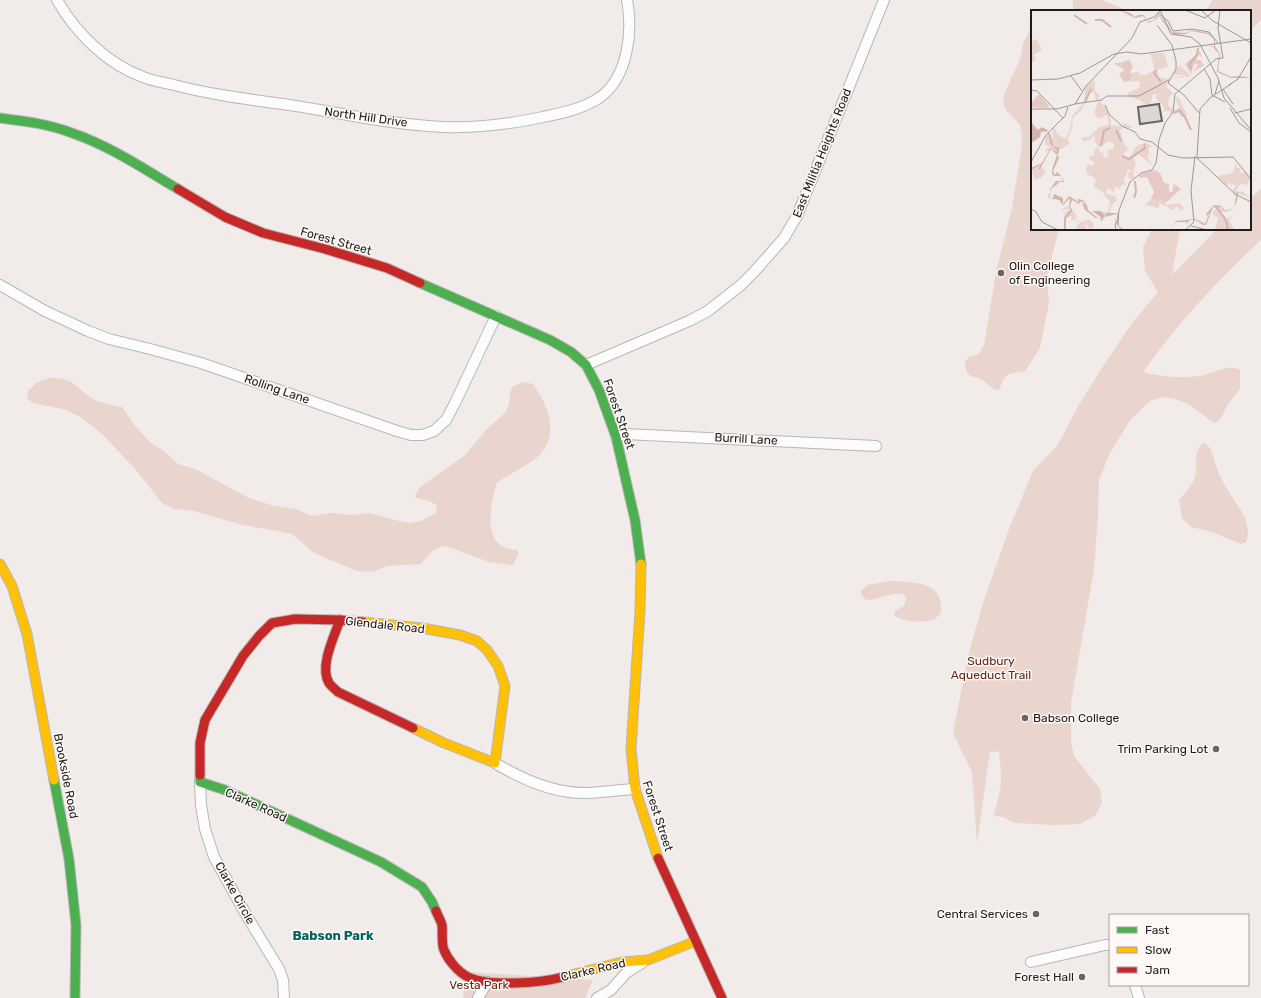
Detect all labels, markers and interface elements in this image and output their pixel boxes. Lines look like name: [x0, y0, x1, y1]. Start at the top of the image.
inset map: [1031, 10, 1251, 230]
street label: East Militia Heights Road: [790, 86, 854, 220]
street label: North Hill Drive: [324, 104, 409, 130]
street label: Forest Street: [299, 224, 373, 258]
place label: Olin College of Engineering: [1009, 259, 1090, 287]
marker: Olin College of Engineering: [996, 268, 1006, 278]
street label: Rolling Lane: [242, 371, 312, 407]
street label: Forest Street: [600, 377, 638, 451]
street label: Burrill Lane: [714, 430, 778, 448]
street label: Glendale Road: [345, 614, 425, 636]
park label: Sudbury Aqueduct Trail: [951, 654, 1031, 682]
place label: Babson College: [1033, 711, 1120, 725]
marker: Babson College: [1020, 713, 1030, 723]
street label: Brookside Road: [51, 732, 81, 820]
place label: Trim Parking Lot: [1118, 742, 1208, 756]
marker: Trim Parking Lot: [1211, 744, 1221, 754]
street label: Forest Street: [640, 779, 676, 853]
street label: Clarke Road: [223, 785, 289, 825]
street label: Clarke Circle: [212, 859, 258, 927]
place label: Central Services: [937, 907, 1028, 921]
marker: Central Services: [1031, 909, 1041, 919]
legend: [1109, 914, 1249, 986]
text: Fast: [1145, 923, 1169, 937]
district label: Babson Park: [292, 928, 374, 943]
text: Slow: [1145, 943, 1172, 957]
street label: Clarke Road: [559, 956, 627, 984]
text: Jam: [1145, 963, 1170, 977]
place label: Forest Hall: [1014, 970, 1074, 984]
marker: Forest Hall: [1077, 972, 1087, 982]
park label: Vesta Park: [449, 978, 509, 992]

